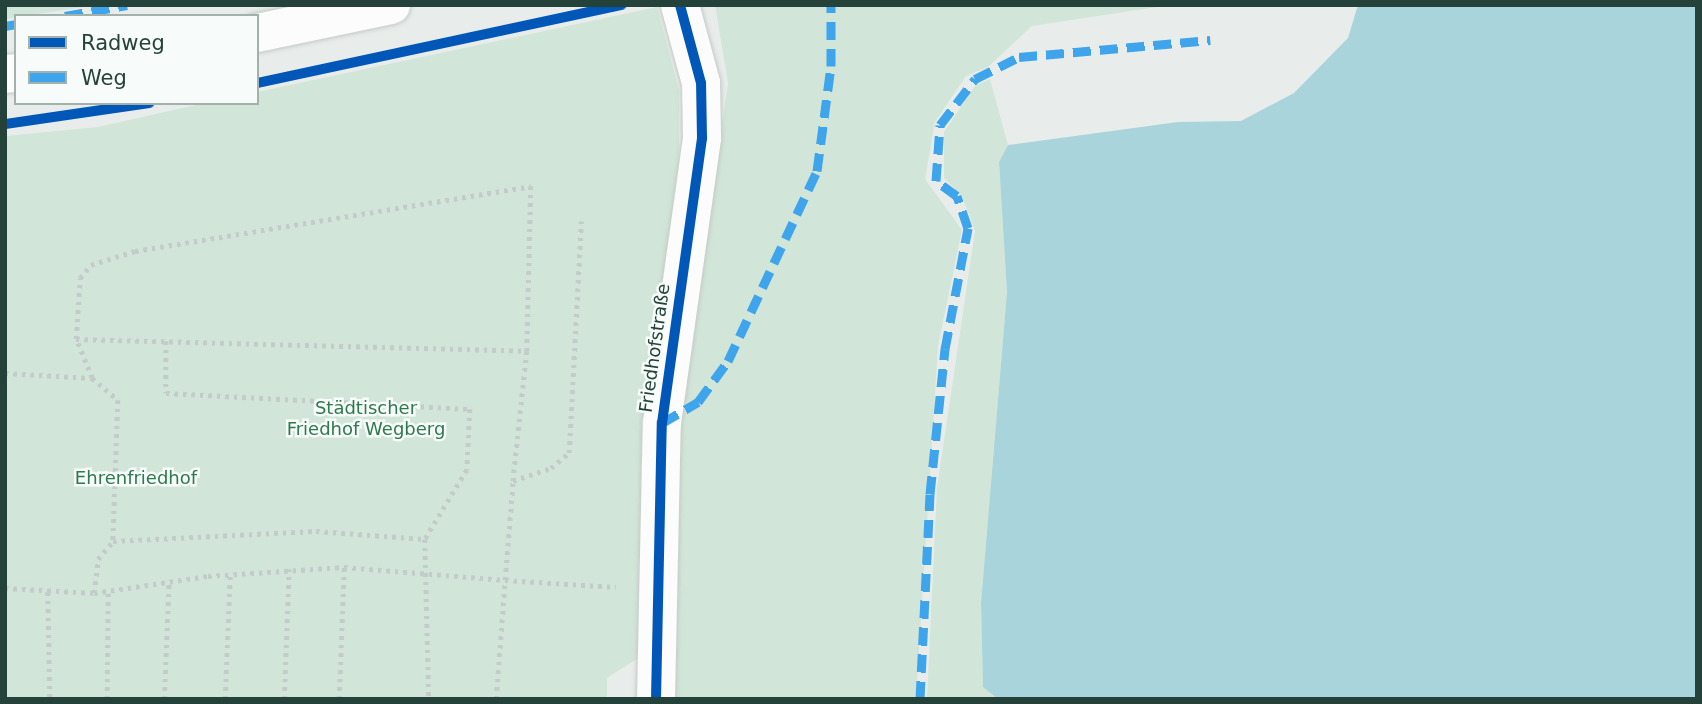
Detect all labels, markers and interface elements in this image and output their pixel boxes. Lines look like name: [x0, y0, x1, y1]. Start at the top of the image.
legend: [14, 14, 259, 105]
text: Radweg: [81, 31, 165, 55]
text: Weg: [81, 66, 127, 90]
street label: Friedhofstraße: [635, 282, 675, 414]
park label: Städtischer Friedhof Wegberg: [287, 398, 445, 440]
park label: Ehrenfriedhof: [75, 467, 197, 489]

